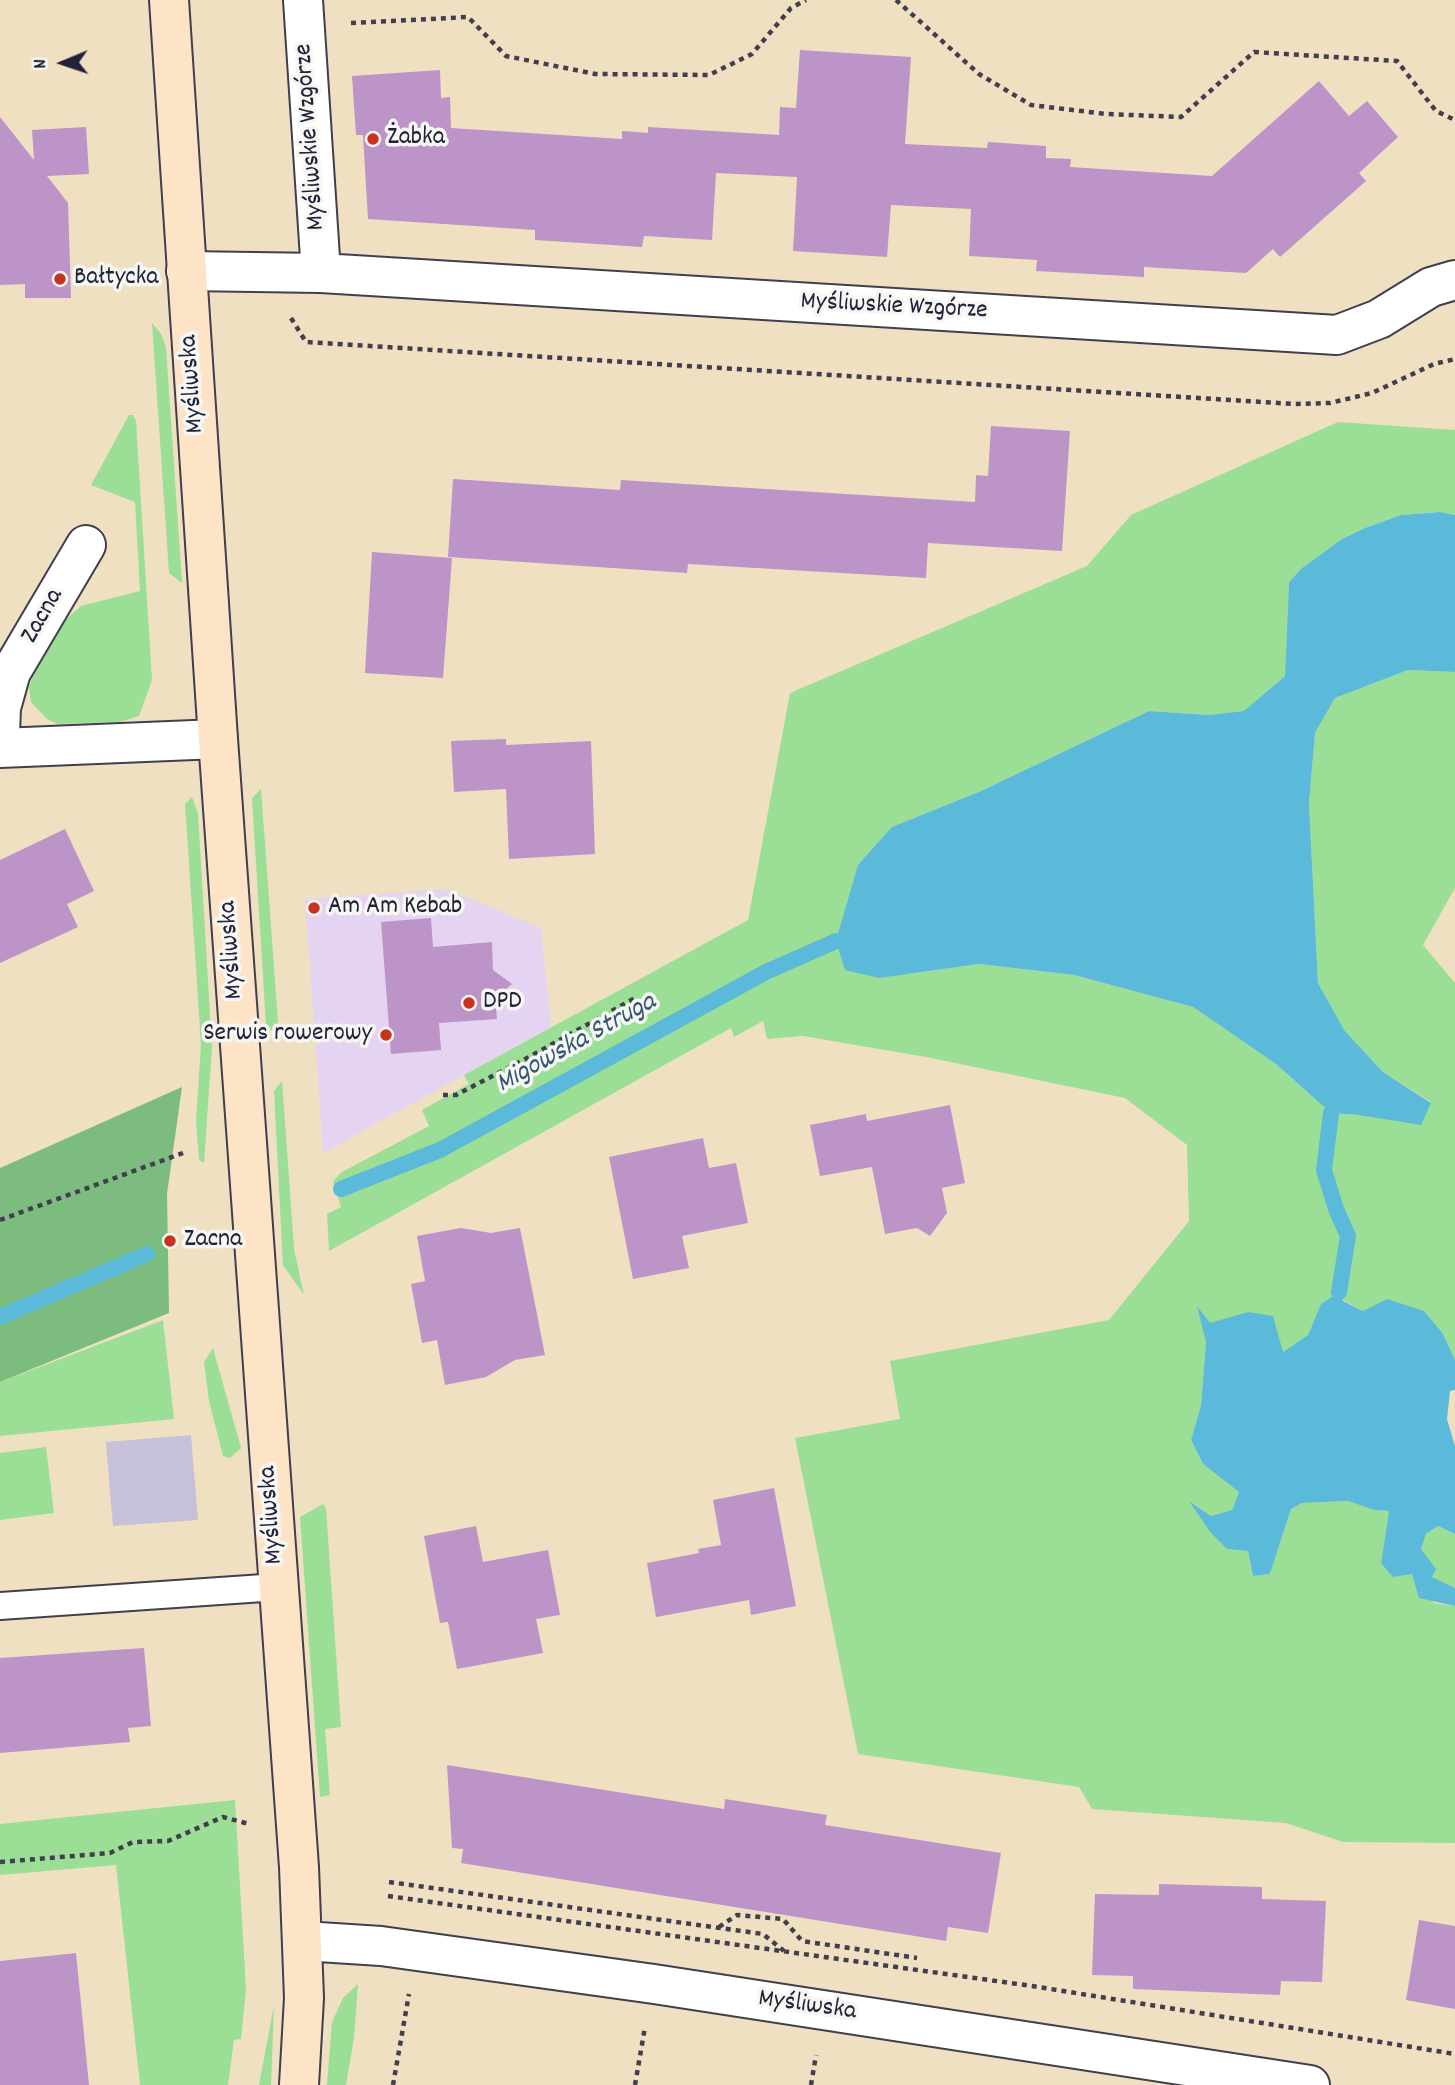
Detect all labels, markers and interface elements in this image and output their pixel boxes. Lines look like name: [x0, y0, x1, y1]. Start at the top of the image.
north arrow: [28, 28, 98, 98]
street label: Myśliwskie Wzgórze: [290, 43, 334, 231]
text: N: [28, 59, 55, 69]
place label: Żabka: [387, 123, 445, 155]
marker: Żabka: [365, 131, 381, 147]
place label: Bałtycka: [74, 263, 159, 295]
marker: Bałtycka: [52, 271, 68, 287]
street label: Myśliwskie Wzgórze: [800, 288, 988, 328]
street label: Myśliwska: [175, 334, 213, 434]
street label: Zacna: [16, 584, 72, 650]
place label: Am Am Kebab: [328, 892, 462, 924]
street label: Myśliwska: [214, 900, 252, 1000]
marker: Am Am Kebab: [306, 900, 322, 916]
place label: DPD: [483, 987, 522, 1019]
water label: Migowska Struga: [491, 987, 663, 1103]
marker: DPD: [461, 995, 477, 1011]
place label: Serwis rowerowy: [203, 1019, 372, 1051]
marker: Serwis rowerowy: [378, 1027, 394, 1043]
place label: Zacna: [184, 1225, 242, 1257]
marker: Zacna: [162, 1233, 178, 1249]
street label: Myśliwska: [254, 1465, 292, 1565]
street label: Myśliwska: [756, 1985, 858, 2029]

